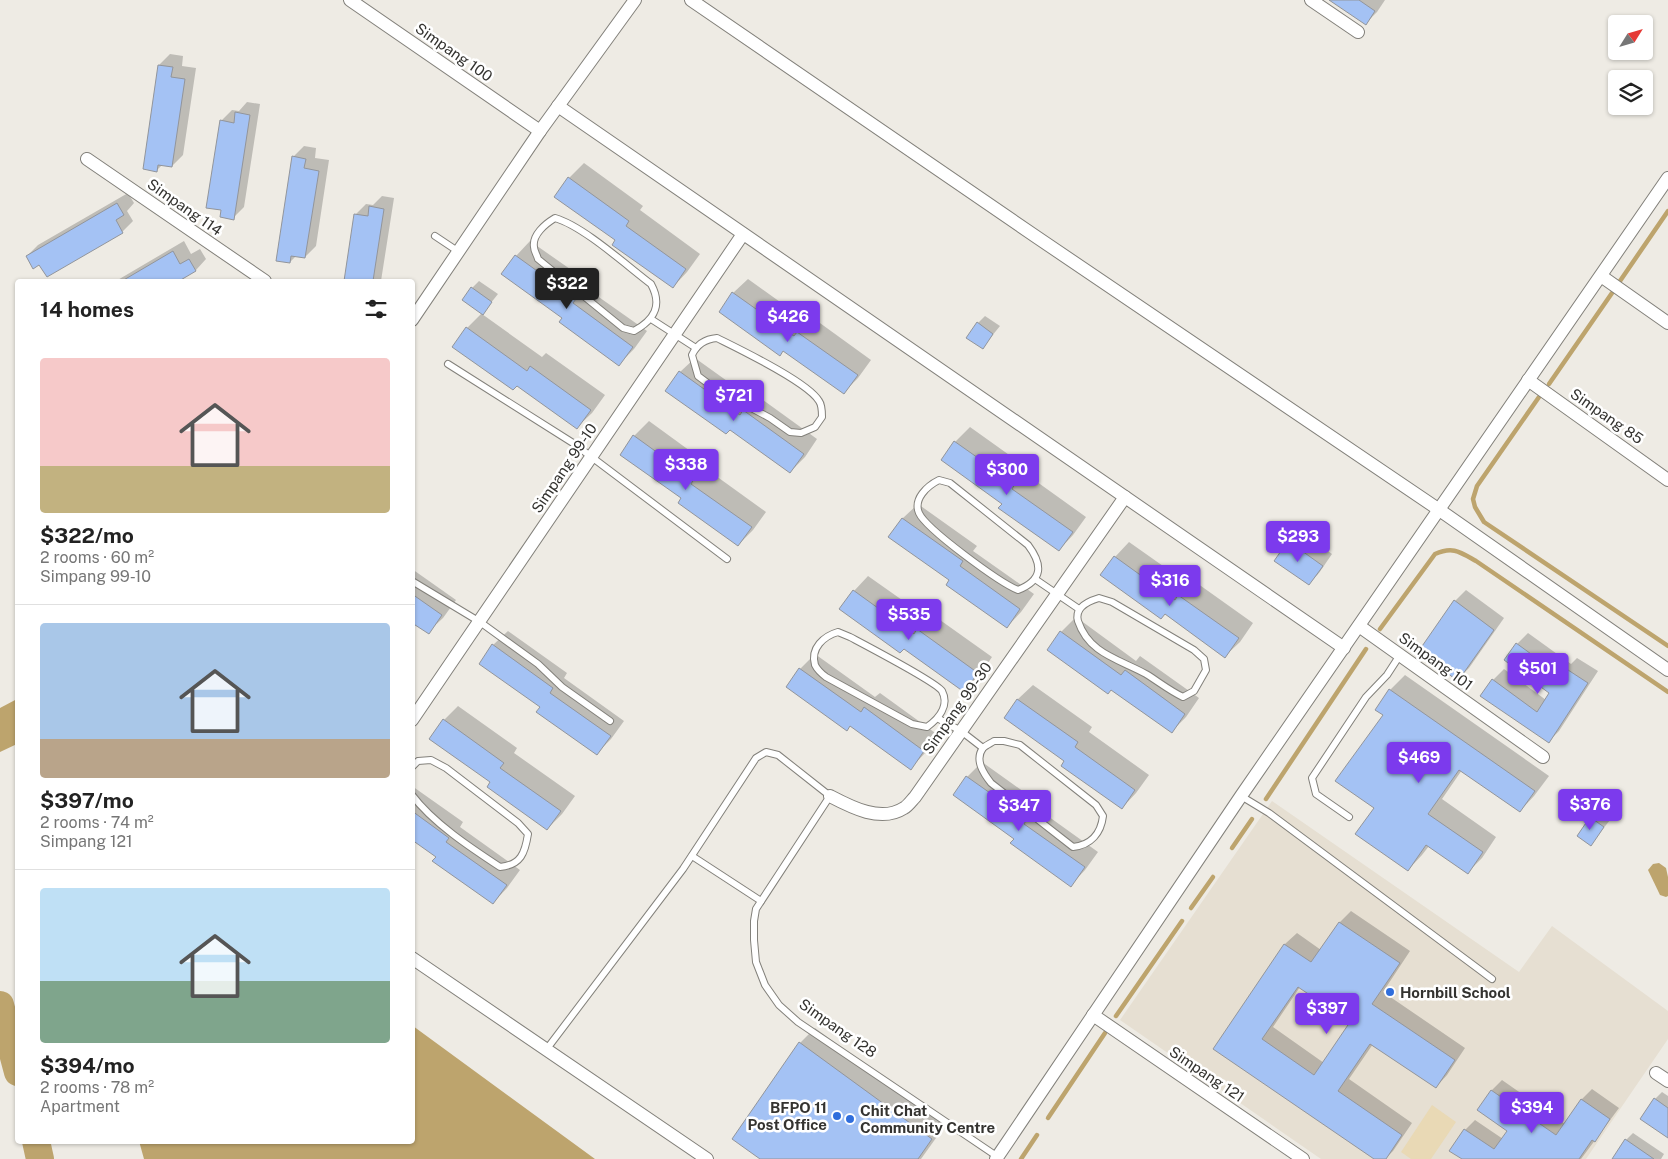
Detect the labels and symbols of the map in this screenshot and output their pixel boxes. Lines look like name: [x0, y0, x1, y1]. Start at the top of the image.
north arrow: [1608, 15, 1652, 60]
street label: Simpang 100: [412, 19, 496, 85]
street label: Simpang 114: [144, 175, 226, 239]
pin: $322: [537, 268, 597, 310]
pin: $426: [758, 300, 818, 343]
pin: $721: [704, 380, 764, 422]
street label: Simpang 85: [1567, 385, 1647, 447]
street label: Simpang 99-10: [528, 420, 600, 516]
pin: $338: [656, 448, 716, 491]
pin: $300: [977, 454, 1037, 496]
pin: $293: [1268, 520, 1328, 563]
pin: $316: [1140, 564, 1200, 607]
pin: $535: [879, 598, 939, 641]
street label: Simpang 101: [1396, 629, 1476, 693]
pin: $501: [1508, 652, 1568, 695]
street label: Simpang 99-30: [919, 659, 995, 757]
pin: $469: [1389, 742, 1449, 784]
pin: $376: [1560, 788, 1620, 831]
pin: $347: [989, 790, 1049, 832]
place label: Hornbill School: [1400, 984, 1511, 1001]
marker: Hornbill School: [1384, 986, 1396, 998]
pin: $397: [1297, 992, 1357, 1035]
street label: Simpang 128: [796, 995, 880, 1061]
street label: Simpang 121: [1166, 1043, 1248, 1105]
pin: $394: [1502, 1092, 1562, 1134]
place label: BFPO 11 Post Office: [747, 1099, 827, 1133]
place label: Chit Chat Community Centre: [860, 1102, 995, 1136]
marker: BFPO 11 Post Office: [831, 1110, 843, 1122]
marker: Chit Chat Community Centre: [844, 1113, 856, 1125]

